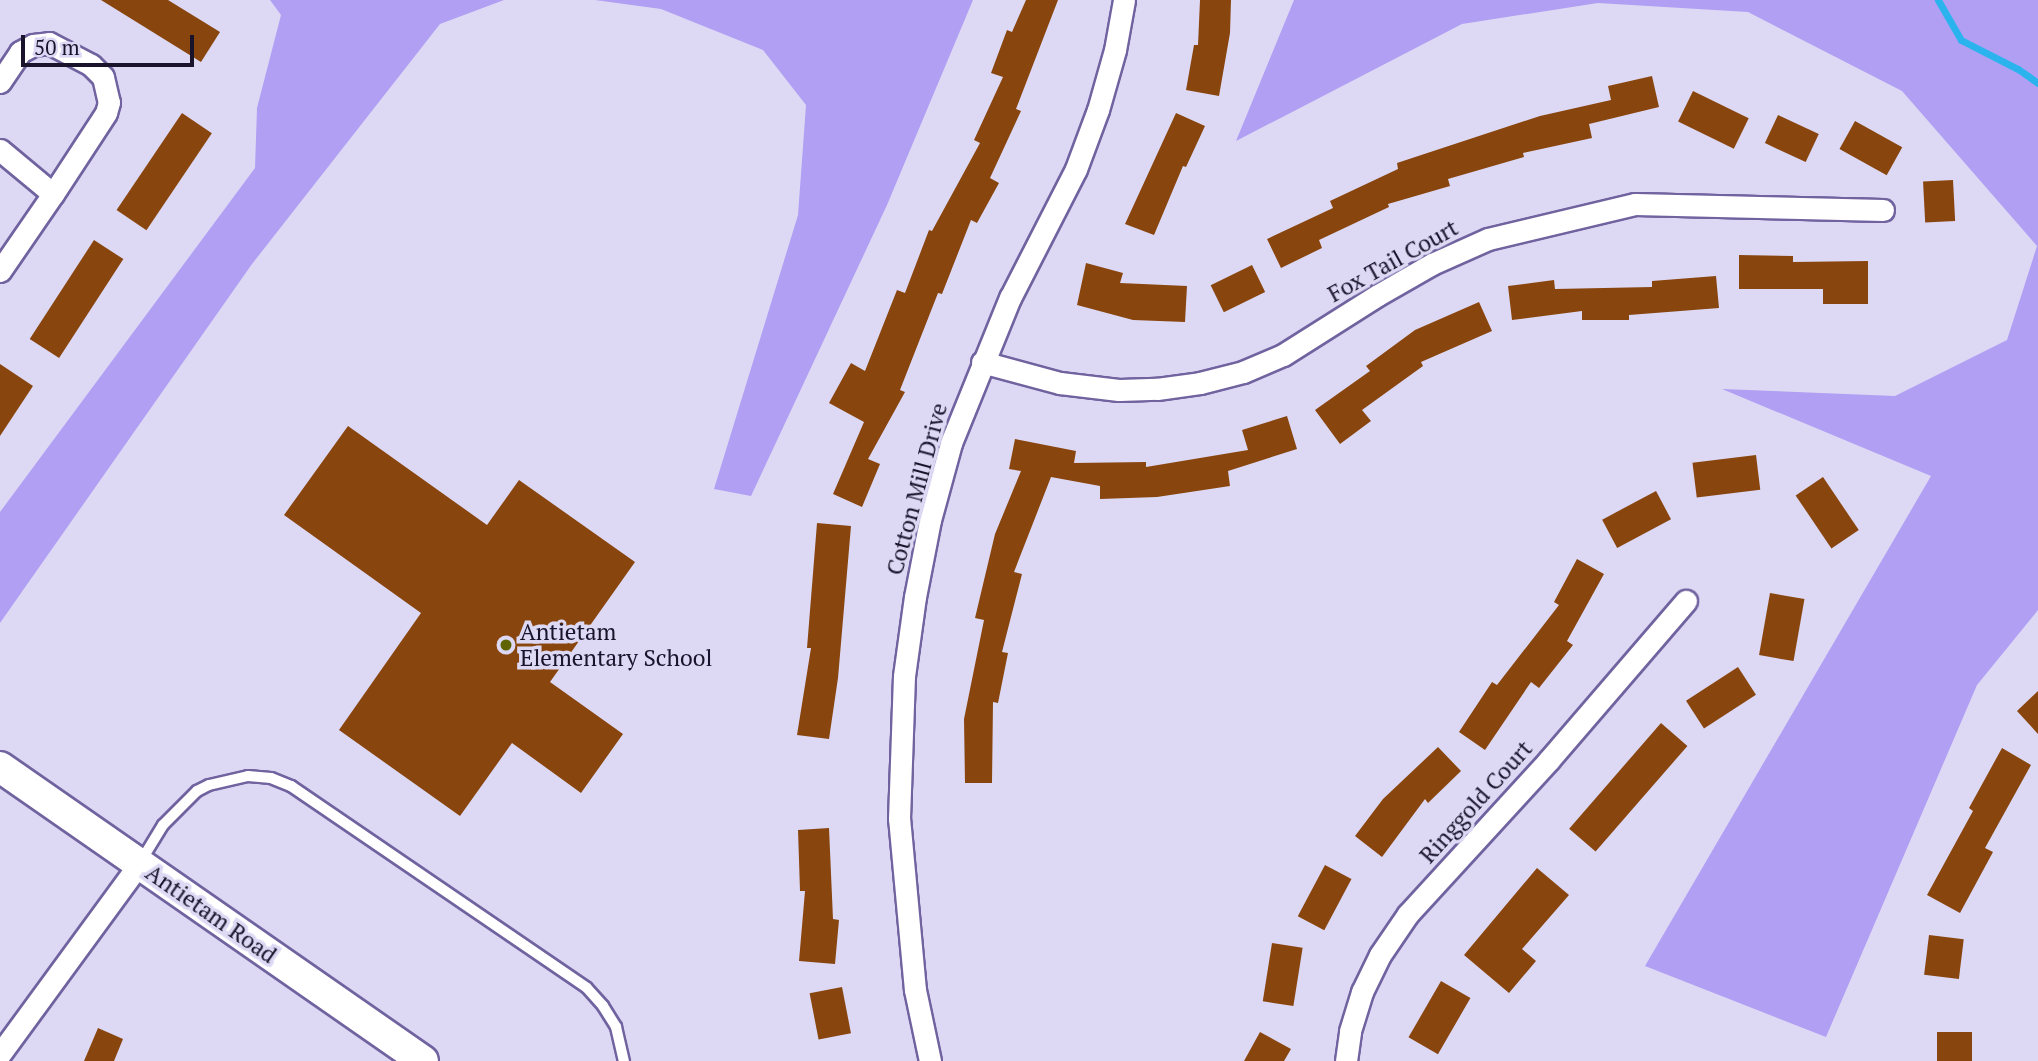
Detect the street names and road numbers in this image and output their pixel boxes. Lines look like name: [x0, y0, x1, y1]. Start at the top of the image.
street label: Fox Tail Court: [1323, 214, 1463, 308]
street label: Cotton Mill Drive: [881, 400, 953, 578]
street label: Ringgold Court: [1414, 735, 1538, 869]
street label: Antietam Road: [140, 859, 282, 969]

